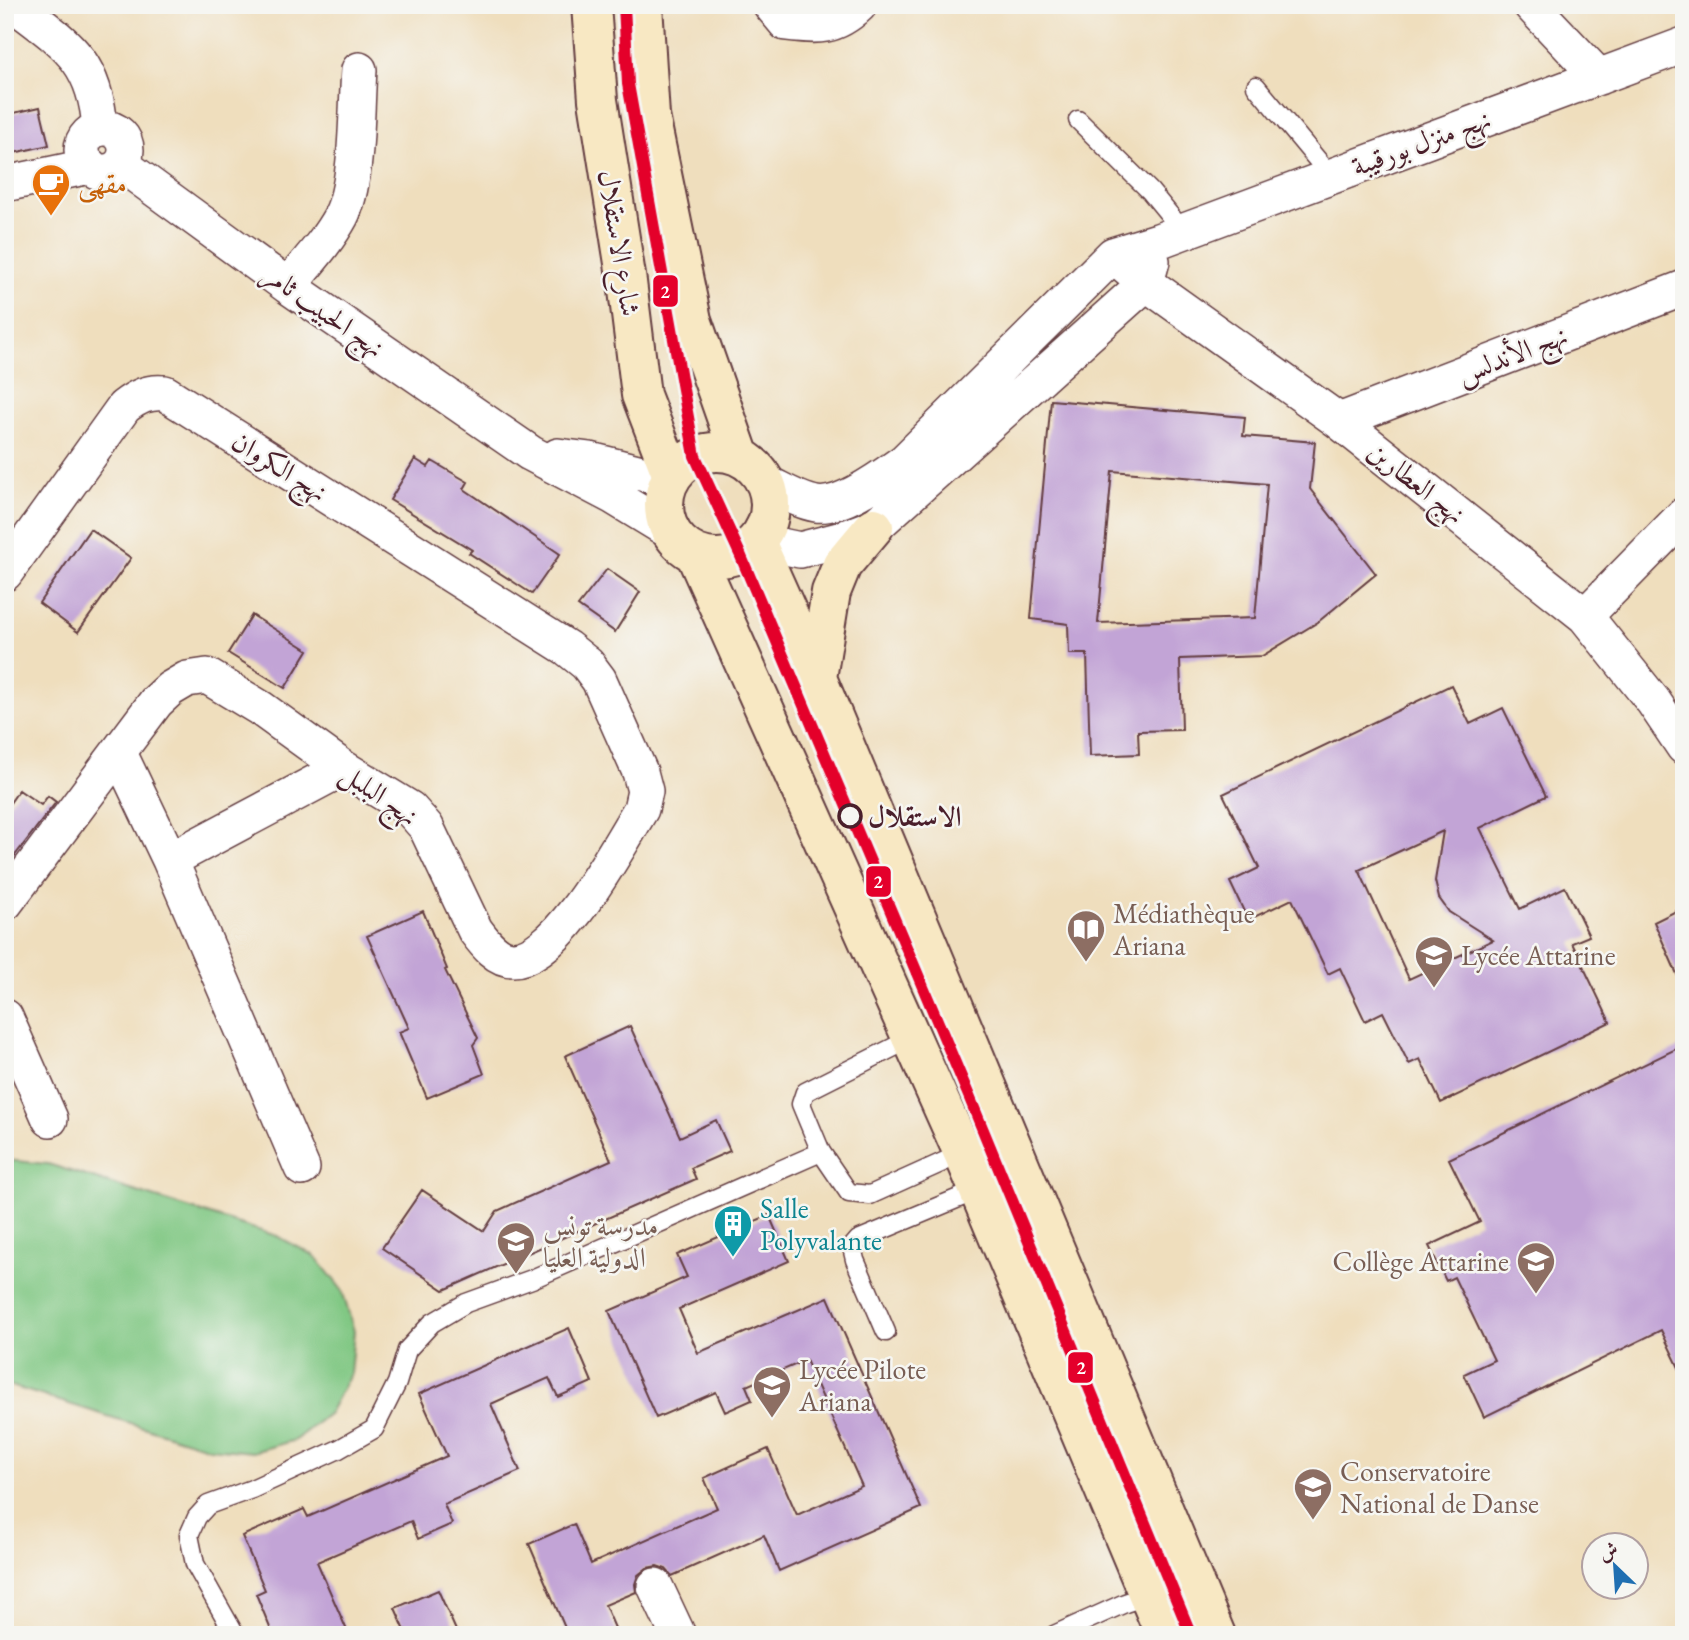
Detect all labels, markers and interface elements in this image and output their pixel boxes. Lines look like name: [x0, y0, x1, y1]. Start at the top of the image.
street label: نهج منزل بورقيبة: [1346, 100, 1498, 190]
cafe icon: مقهى: [30, 162, 72, 217]
place label: مقهى: [78, 165, 127, 203]
street label: شارع الاستقلال: [585, 167, 649, 320]
street label: نهج الحبيب ثامر: [252, 255, 392, 371]
line badge: 2: [652, 274, 679, 308]
text: 2: [660, 279, 670, 304]
street label: نهج الأندلس: [1452, 316, 1575, 398]
street label: نهج الكروان: [222, 423, 335, 515]
street label: نهج العطارين: [1356, 433, 1473, 537]
street label: نهج البلبل: [330, 754, 426, 839]
place label: الاستقلال: [868, 798, 962, 834]
marker: الاستقلال: [838, 804, 862, 828]
line badge: 2: [865, 865, 892, 898]
text: 2: [873, 869, 883, 894]
place label: Médiathèque Ariana: [1112, 895, 1255, 963]
library icon: Médiathèque Ariana: [1065, 908, 1107, 963]
school or university icon: Lycée Attarine: [1413, 934, 1455, 989]
place label: Lycée Attarine: [1461, 937, 1616, 973]
place label: Salle Polyvalante: [760, 1190, 882, 1258]
building icon: Salle Polyvalante: [712, 1203, 754, 1258]
place label: مدرسة تونس الدولية العليا: [543, 1207, 658, 1275]
school or university icon: مدرسة تونس الدولية العليا: [495, 1220, 537, 1275]
school or university icon: Collège Attarine: [1515, 1240, 1557, 1295]
place label: Collège Attarine: [1333, 1243, 1509, 1279]
place label: Lycée Pilote Ariana: [798, 1351, 926, 1419]
line badge: 2: [1067, 1351, 1094, 1384]
text: 2: [1076, 1355, 1086, 1380]
school or university icon: Lycée Pilote Ariana: [751, 1364, 793, 1419]
place label: Conservatoire National de Danse: [1340, 1453, 1539, 1521]
school or university icon: Conservatoire National de Danse: [1292, 1466, 1334, 1521]
north arrow: [1580, 1532, 1650, 1602]
text: ش: [1594, 1536, 1622, 1566]

